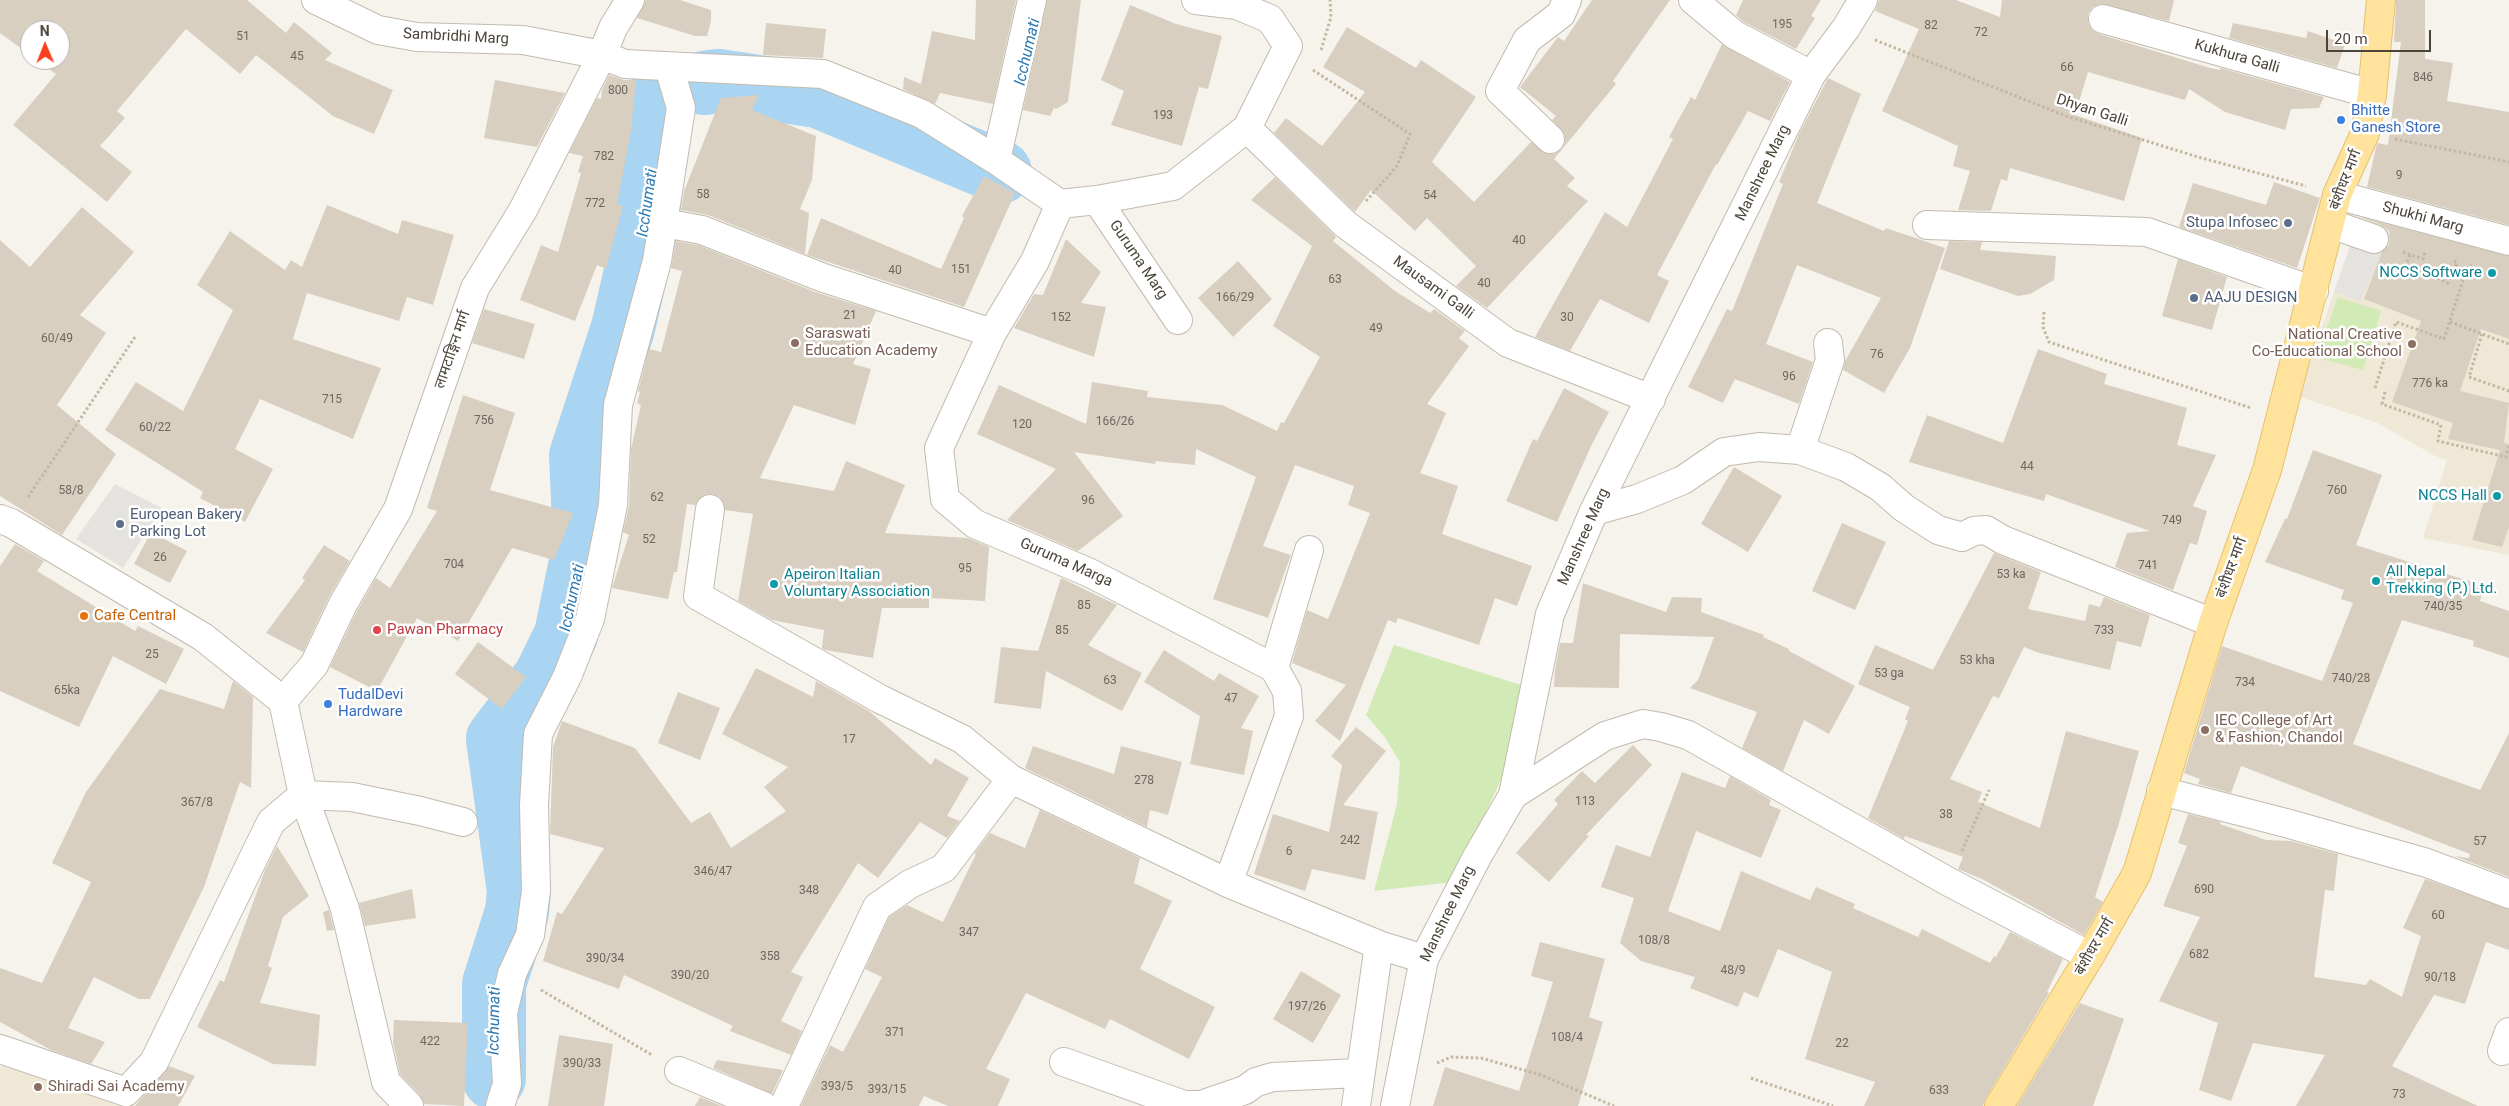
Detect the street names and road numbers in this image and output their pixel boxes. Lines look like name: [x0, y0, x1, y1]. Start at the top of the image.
street label: Sambridhi Marg: [403, 25, 509, 49]
street label: Kukhura Galli: [2192, 36, 2282, 78]
street label: Dhyan Galli: [2054, 91, 2130, 131]
street label: Manshree Marg: [1732, 122, 1794, 224]
street label: बंशीधर मार्ग: [2326, 147, 2366, 213]
street label: Shukhi Marg: [2380, 199, 2466, 237]
street label: Guruma Marg: [1105, 217, 1171, 303]
street label: Mausami Galli: [1389, 253, 1477, 323]
street label: लामटाङ्गिन मार्ग: [431, 309, 475, 391]
street label: Manshree Marg: [1554, 485, 1614, 589]
street label: Guruma Marga: [1017, 535, 1115, 591]
street label: बंशीधर मार्ग: [2213, 535, 2251, 601]
street label: Manshree Marg: [1417, 863, 1479, 965]
street label: बंशीधर मार्ग: [2071, 915, 2119, 979]

